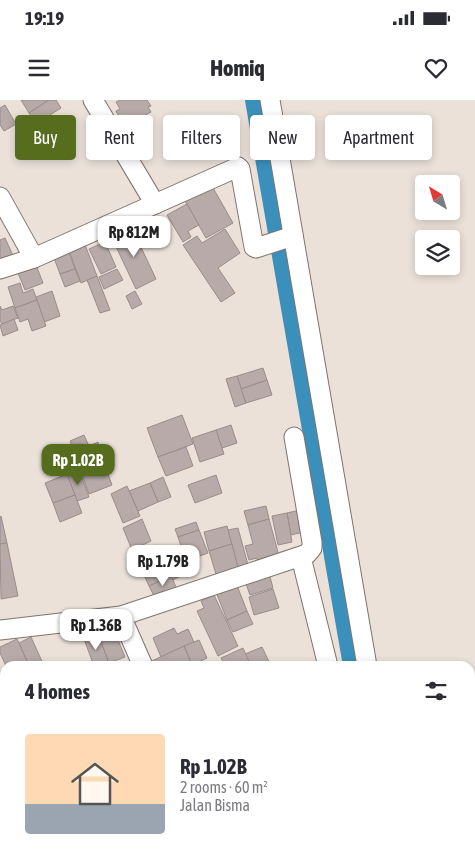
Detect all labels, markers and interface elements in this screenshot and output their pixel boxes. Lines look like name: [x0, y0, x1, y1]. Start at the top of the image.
text: 19:19: [25, 7, 64, 29]
icon: menu: [25, 54, 53, 82]
icon: heart: [422, 54, 450, 82]
text: Homiq: [210, 55, 265, 81]
chip: Buy: [15, 115, 76, 160]
chip: Rent: [86, 115, 153, 160]
chip: Filters: [163, 115, 240, 160]
chip: New: [250, 115, 315, 160]
chip: Apartment: [325, 115, 432, 160]
north arrow: [415, 175, 460, 220]
map controls: [415, 175, 460, 275]
pin: Rp 812M: [88, 216, 180, 258]
text: Rp 812M: [108, 223, 160, 241]
button: layers: [415, 230, 460, 275]
pin: Rp 1.02B: [26, 444, 130, 486]
text: Rp 1.02B: [53, 451, 103, 469]
pin: Rp 1.79B: [111, 544, 215, 587]
text: Rp 1.79B: [138, 552, 188, 570]
pin: Rp 1.36B: [44, 608, 148, 651]
text: Rp 1.36B: [71, 616, 121, 634]
icon: filters: [422, 677, 450, 705]
text: 4 homes: [25, 679, 90, 703]
icon: home: [65, 754, 125, 814]
text: Rp 1.02B: [180, 754, 247, 778]
text: 2 rooms · 60 m²: [180, 778, 268, 796]
text: Jalan Bisma: [180, 796, 250, 814]

